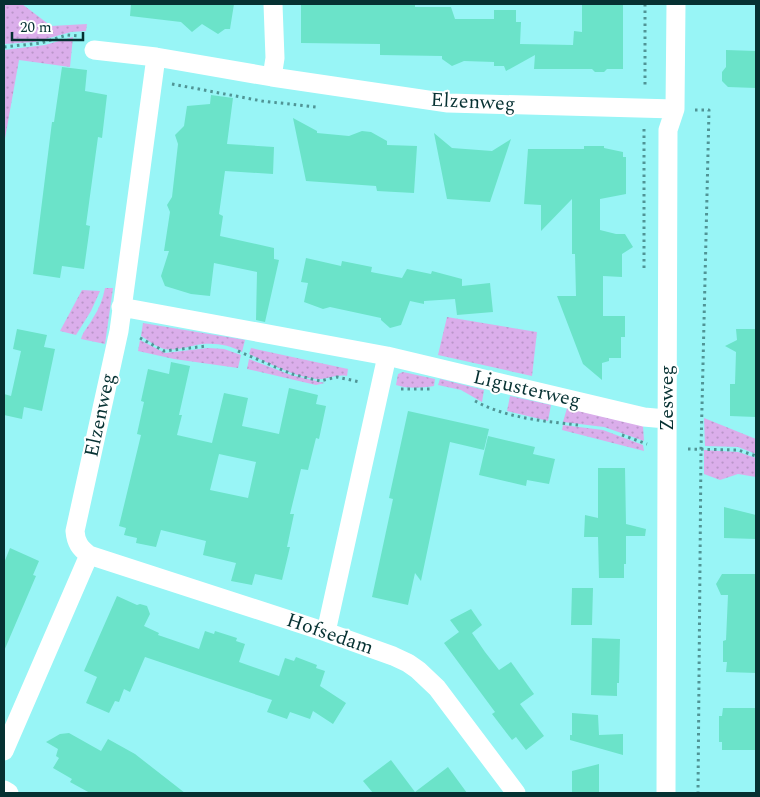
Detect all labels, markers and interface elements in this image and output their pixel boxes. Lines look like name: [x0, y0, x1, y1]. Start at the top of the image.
scale bar: [12, 10, 84, 42]
text: 20 m: [20, 16, 52, 39]
street label: Elzenweg: [430, 85, 516, 119]
street label: Ligusterweg: [470, 362, 584, 416]
street label: Zesweg: [652, 365, 682, 431]
street label: Elzenweg: [76, 370, 124, 460]
street label: Hofsedam: [282, 605, 378, 663]

